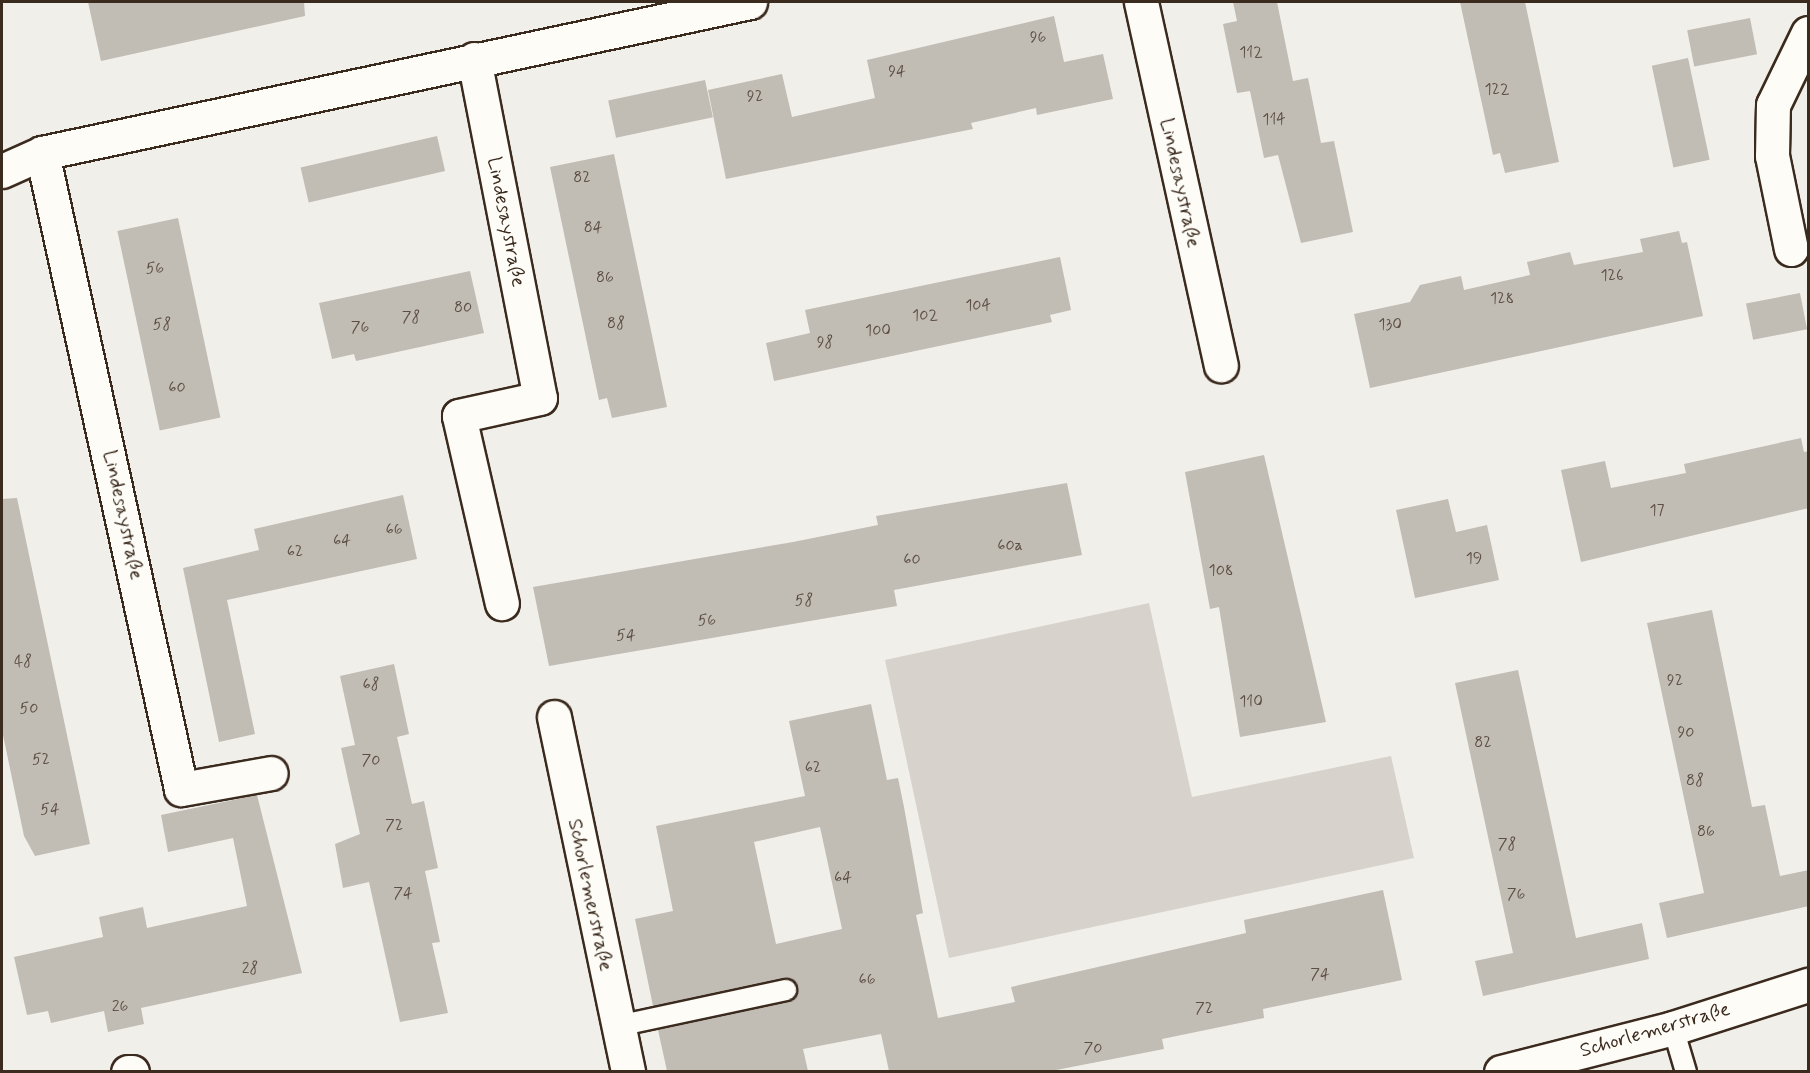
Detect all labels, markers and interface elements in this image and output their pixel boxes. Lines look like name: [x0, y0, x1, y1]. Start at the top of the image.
house number: 96: [1030, 28, 1046, 48]
house number: 112: [1239, 43, 1263, 63]
house number: 94: [888, 62, 906, 82]
house number: 122: [1484, 80, 1510, 100]
house number: 92: [747, 87, 763, 107]
house number: 114: [1262, 110, 1286, 130]
street label: Lindesaystraße: [1155, 116, 1205, 250]
street label: Lindesaystraße: [482, 155, 530, 289]
house number: 82: [573, 168, 591, 188]
house number: 84: [584, 218, 602, 238]
house number: 56: [146, 259, 164, 279]
house number: 126: [1600, 266, 1624, 286]
house number: 86: [596, 268, 614, 288]
house number: 128: [1490, 289, 1514, 309]
house number: 104: [965, 296, 991, 316]
house number: 80: [454, 298, 472, 318]
house number: 102: [912, 306, 938, 326]
house number: 78: [402, 308, 420, 328]
house number: 88: [607, 314, 625, 334]
house number: 58: [153, 315, 171, 335]
house number: 130: [1378, 315, 1402, 335]
house number: 76: [351, 318, 369, 338]
house number: 100: [865, 321, 891, 341]
house number: 98: [817, 333, 833, 353]
house number: 60: [168, 378, 186, 398]
street label: Lindesaystraße: [98, 448, 148, 582]
house number: 17: [1649, 501, 1665, 521]
house number: 66: [385, 520, 403, 540]
house number: 64: [333, 531, 351, 551]
house number: 60a: [997, 536, 1023, 556]
house number: 62: [287, 542, 303, 562]
house number: 19: [1466, 549, 1482, 569]
house number: 60: [903, 550, 921, 570]
house number: 108: [1209, 561, 1233, 581]
house number: 58: [795, 591, 813, 611]
house number: 56: [698, 611, 716, 631]
house number: 54: [616, 626, 636, 646]
house number: 48: [14, 652, 32, 672]
house number: 92: [1667, 671, 1683, 691]
house number: 68: [363, 675, 379, 695]
house number: 110: [1239, 692, 1263, 712]
house number: 50: [20, 699, 38, 719]
house number: 90: [1677, 723, 1695, 743]
house number: 82: [1474, 733, 1492, 753]
house number: 52: [32, 750, 50, 770]
house number: 70: [362, 751, 380, 771]
house number: 62: [805, 758, 821, 778]
house number: 88: [1686, 771, 1704, 791]
house number: 54: [40, 800, 60, 820]
house number: 72: [385, 816, 403, 836]
street label: Schorlemerstraße: [562, 817, 618, 973]
house number: 86: [1697, 822, 1715, 842]
house number: 78: [1498, 835, 1516, 855]
house number: 64: [834, 868, 852, 888]
house number: 74: [393, 884, 413, 904]
house number: 76: [1507, 885, 1525, 905]
house number: 28: [242, 959, 258, 979]
house number: 74: [1310, 965, 1330, 985]
house number: 66: [858, 970, 876, 990]
house number: 26: [112, 997, 128, 1017]
street label: Schorlemerstraße: [1577, 997, 1733, 1063]
house number: 72: [1195, 999, 1213, 1019]
house number: 70: [1084, 1039, 1102, 1059]

